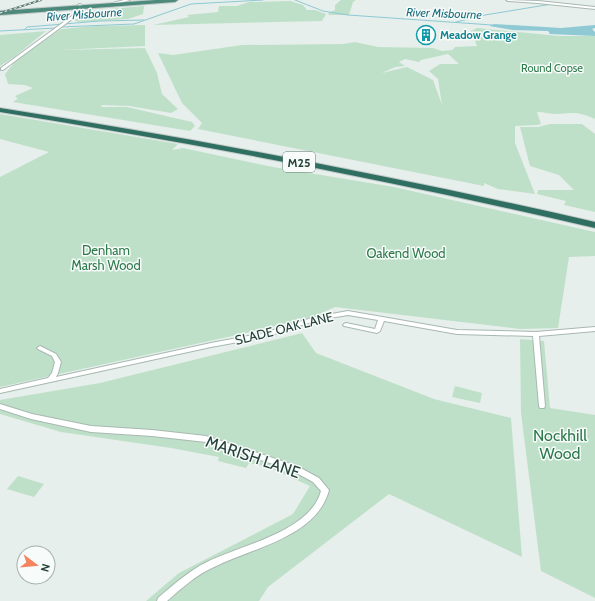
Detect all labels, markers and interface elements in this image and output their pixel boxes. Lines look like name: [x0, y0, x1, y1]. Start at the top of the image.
water label: River Misbourne: [46, 4, 123, 24]
water label: River Misbourne: [406, 4, 483, 22]
building icon: Meadow Grange: [415, 24, 437, 46]
place label: Meadow Grange: [440, 28, 517, 42]
park label: Round Copse: [521, 61, 583, 75]
road number: M25: [283, 152, 315, 172]
park label: Denham Marsh Wood: [71, 242, 141, 273]
park label: Oakend Wood: [366, 245, 446, 261]
street label: SLADE OAK LANE: [233, 308, 335, 348]
park label: Nockhill Wood: [533, 426, 587, 463]
street label: MARISH LANE: [203, 432, 303, 482]
north arrow: [16, 545, 56, 585]
text: N: [38, 562, 53, 573]

